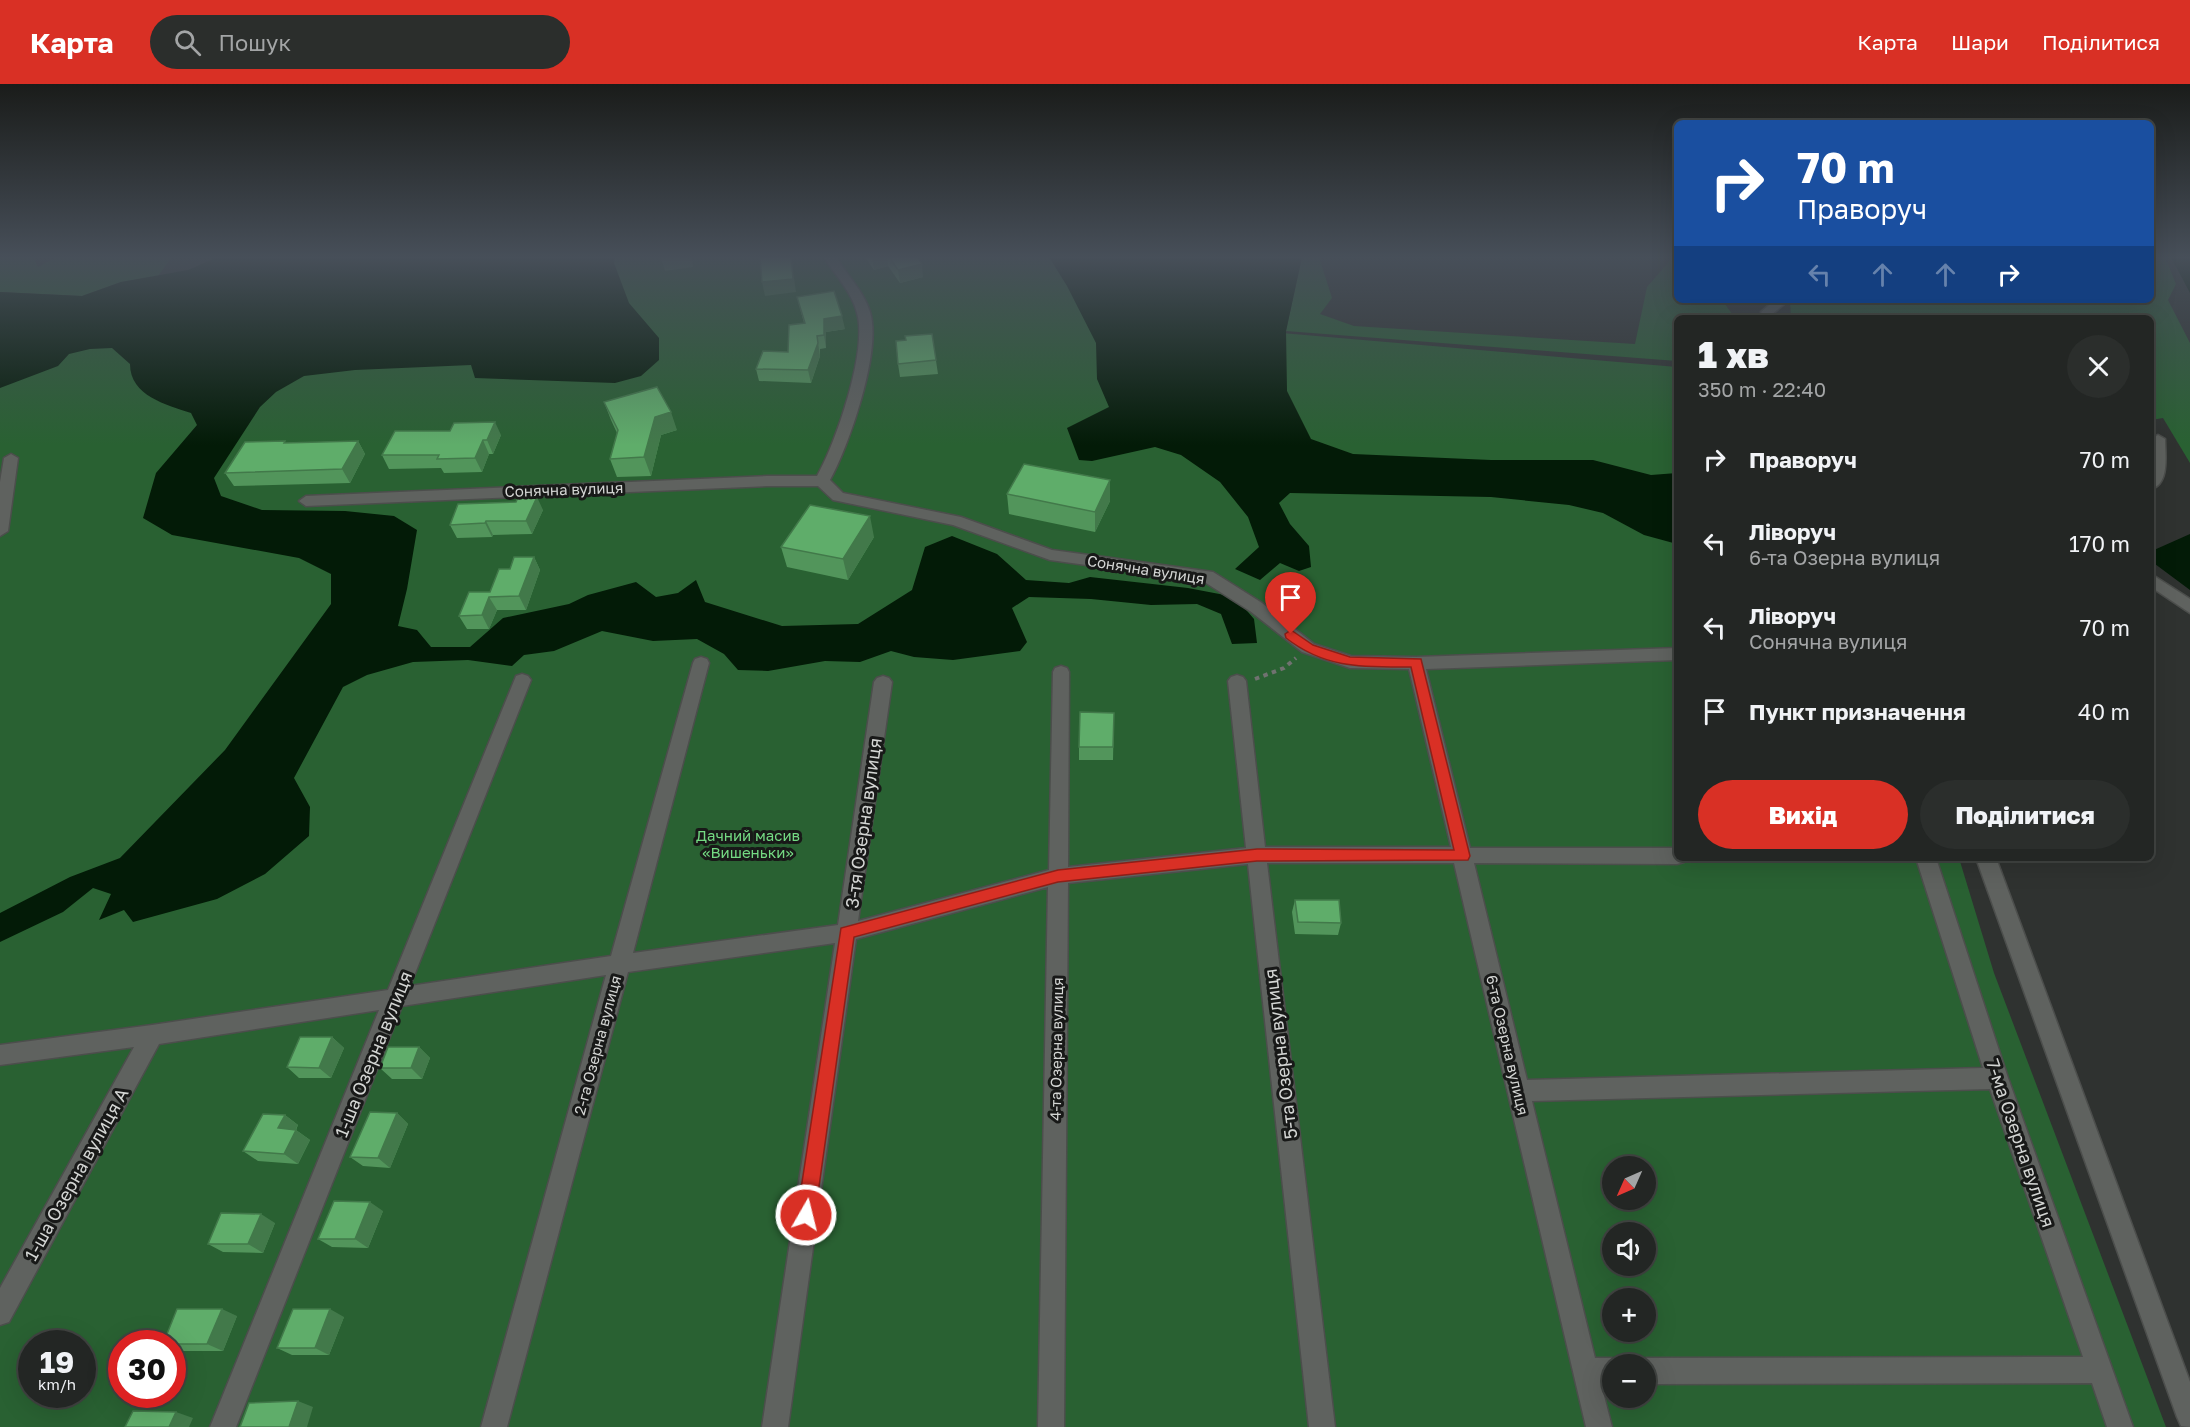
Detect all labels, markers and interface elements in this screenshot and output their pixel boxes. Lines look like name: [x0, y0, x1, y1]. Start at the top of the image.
search box: [150, 15, 570, 69]
text: Карта: [30, 26, 114, 59]
icon: search: [171, 26, 204, 59]
text: Пошук: [219, 29, 291, 56]
text: Карта: [1857, 29, 1918, 55]
text: Шари: [1951, 29, 2009, 55]
text: Поділитися: [2042, 29, 2160, 55]
text: 70 m: [1797, 142, 1894, 192]
icon: right: [1698, 144, 1776, 222]
text: Праворуч: [1797, 193, 1927, 225]
icon: left: [1803, 258, 1836, 291]
icon: ahead: [1866, 258, 1899, 291]
icon: ahead: [1929, 258, 1962, 291]
icon: right: [1992, 258, 2025, 291]
text: 1 хв: [1698, 333, 1769, 376]
button: close: [2067, 335, 2130, 398]
text: 350 m · 22:40: [1698, 377, 1826, 401]
icon: right: [1698, 443, 1731, 476]
text: Праворуч: [1749, 446, 1857, 473]
text: 70 m: [2080, 446, 2130, 473]
street label: Сонячна вулиця: [504, 478, 624, 500]
text: Ліворуч: [1749, 518, 1836, 545]
icon: left: [1698, 527, 1731, 560]
text: 170 m: [2069, 530, 2130, 557]
text: 6-та Озерна вулиця: [1749, 545, 1940, 569]
street label: Сонячна вулиця: [1086, 551, 1206, 587]
pin: [1265, 572, 1316, 634]
icon: arrive: [1274, 581, 1307, 614]
text: Ліворуч: [1749, 602, 1836, 629]
icon: left: [1698, 611, 1731, 644]
text: 70 m: [2080, 614, 2130, 641]
text: Сонячна вулиця: [1749, 629, 1907, 653]
icon: arrive: [1698, 695, 1731, 728]
text: Пункт призначення: [1749, 698, 1966, 725]
text: 40 m: [2078, 698, 2130, 725]
street label: 3-тя Озерна вулиця: [840, 736, 886, 910]
button: Вихід: [1698, 780, 1908, 849]
button: Поділитися: [1920, 780, 2130, 849]
park label: Дачний масив «Вишеньки»: [696, 826, 800, 861]
street label: 1-ша Озерна вулиця: [330, 968, 416, 1140]
street label: 5-та Озерна вулиця: [1259, 968, 1301, 1140]
street label: 2-га Озерна вулиця: [570, 973, 624, 1117]
street label: 6-та Озерна вулиця: [1483, 973, 1533, 1117]
street label: 4-та Озерна вулиця: [1046, 977, 1066, 1121]
street label: 7-ма Озерна вулиця: [1982, 1056, 2060, 1230]
street label: 1-ша Озерна вулиця А: [19, 1084, 133, 1264]
north arrow: [1602, 1156, 1656, 1210]
map controls: [1602, 1156, 1656, 1408]
position arrow: [774, 1183, 838, 1247]
button: sound: [1602, 1222, 1656, 1276]
button: +: [1602, 1288, 1656, 1342]
speed limit sign: 30: [108, 1330, 186, 1408]
text: 19: [40, 1344, 74, 1380]
button: −: [1602, 1354, 1656, 1408]
text: km/h: [38, 1375, 76, 1393]

